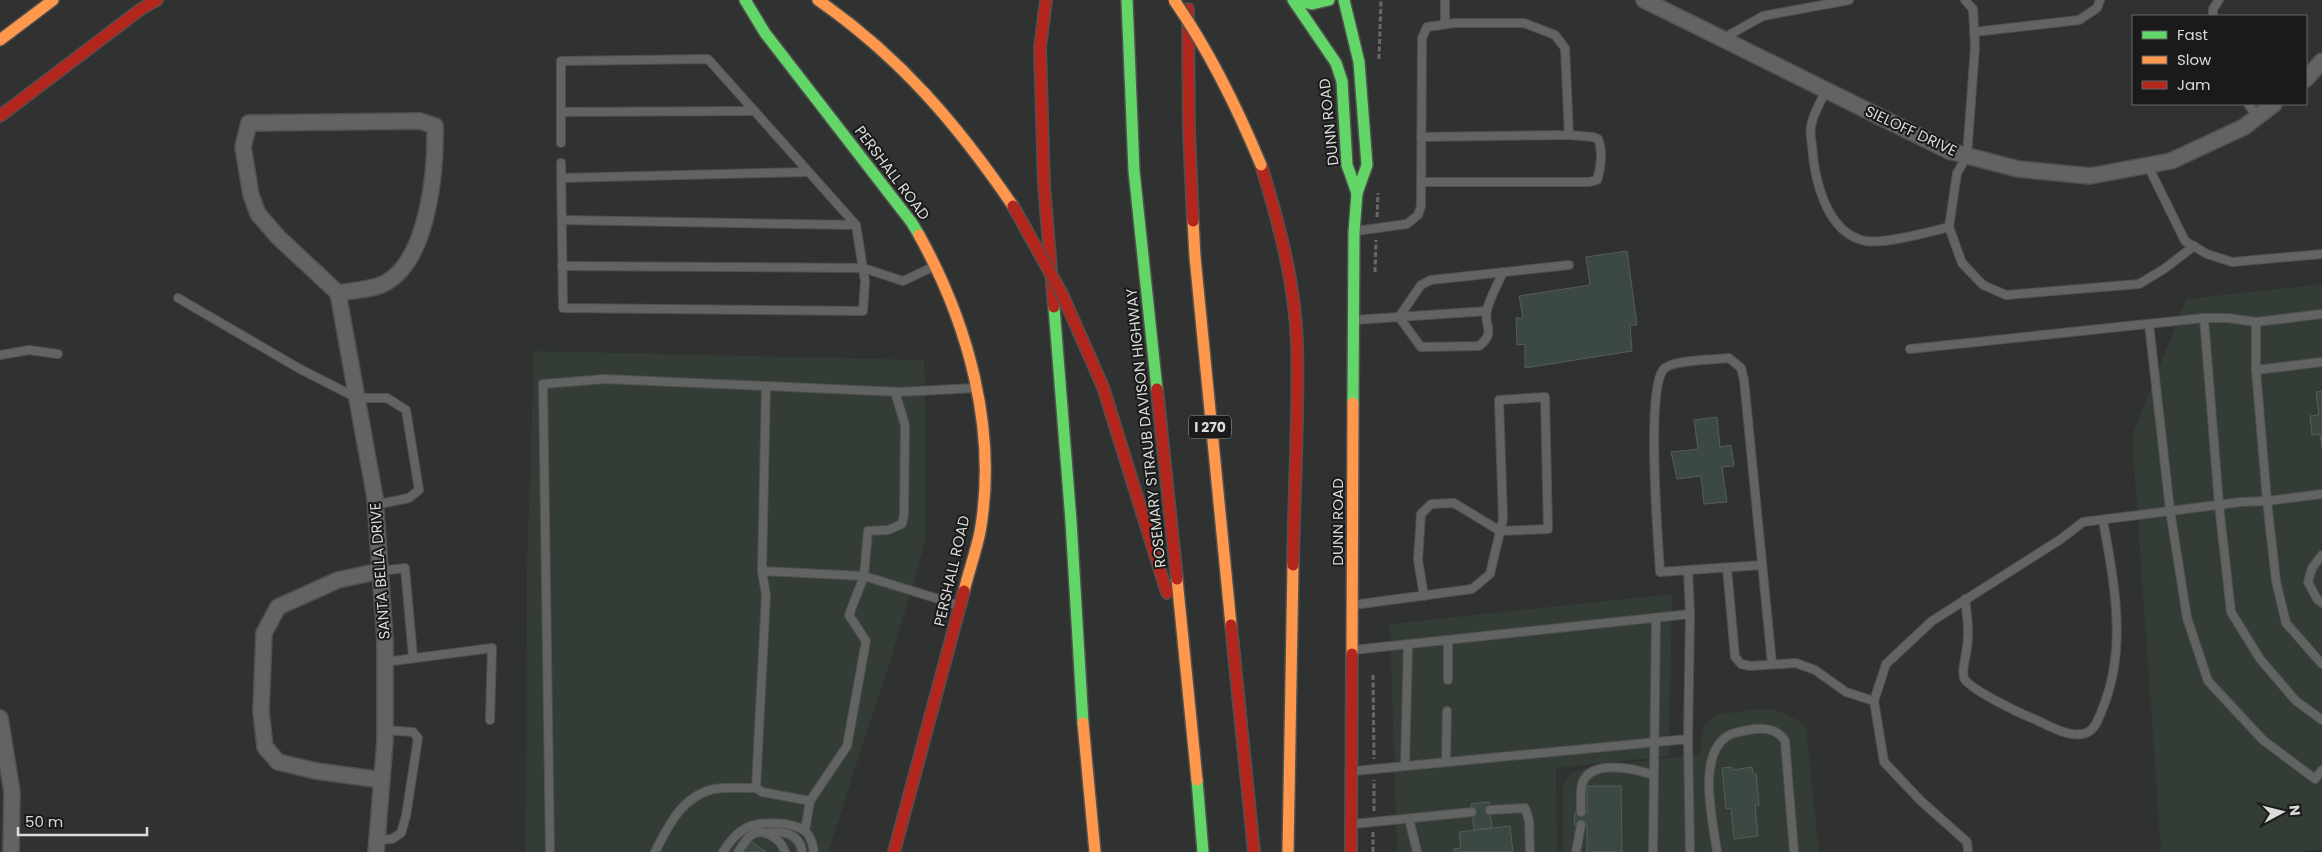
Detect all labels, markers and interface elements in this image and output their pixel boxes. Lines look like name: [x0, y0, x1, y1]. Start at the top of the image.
legend: [2132, 15, 2307, 105]
text: Fast: [2177, 24, 2208, 45]
text: Slow: [2177, 49, 2212, 70]
text: Jam: [2177, 74, 2211, 95]
street label: DUNN ROAD: [1313, 77, 1344, 167]
street label: SIELOFF DRIVE: [1862, 100, 1960, 161]
street label: PERSHALL ROAD: [850, 121, 935, 224]
street label: ROSEMARY STRAUB DAVISON HIGHWAY: [1120, 287, 1171, 569]
road number: I 270: [1189, 416, 1231, 438]
street label: DUNN ROAD: [1327, 478, 1348, 566]
street label: SANTA BELLA DRIVE: [364, 502, 395, 640]
street label: PERSHALL ROAD: [929, 513, 974, 628]
north arrow: [2257, 787, 2307, 837]
scale bar: [18, 804, 146, 836]
text: N: [2284, 804, 2305, 817]
text: 50 m: [25, 811, 63, 832]

